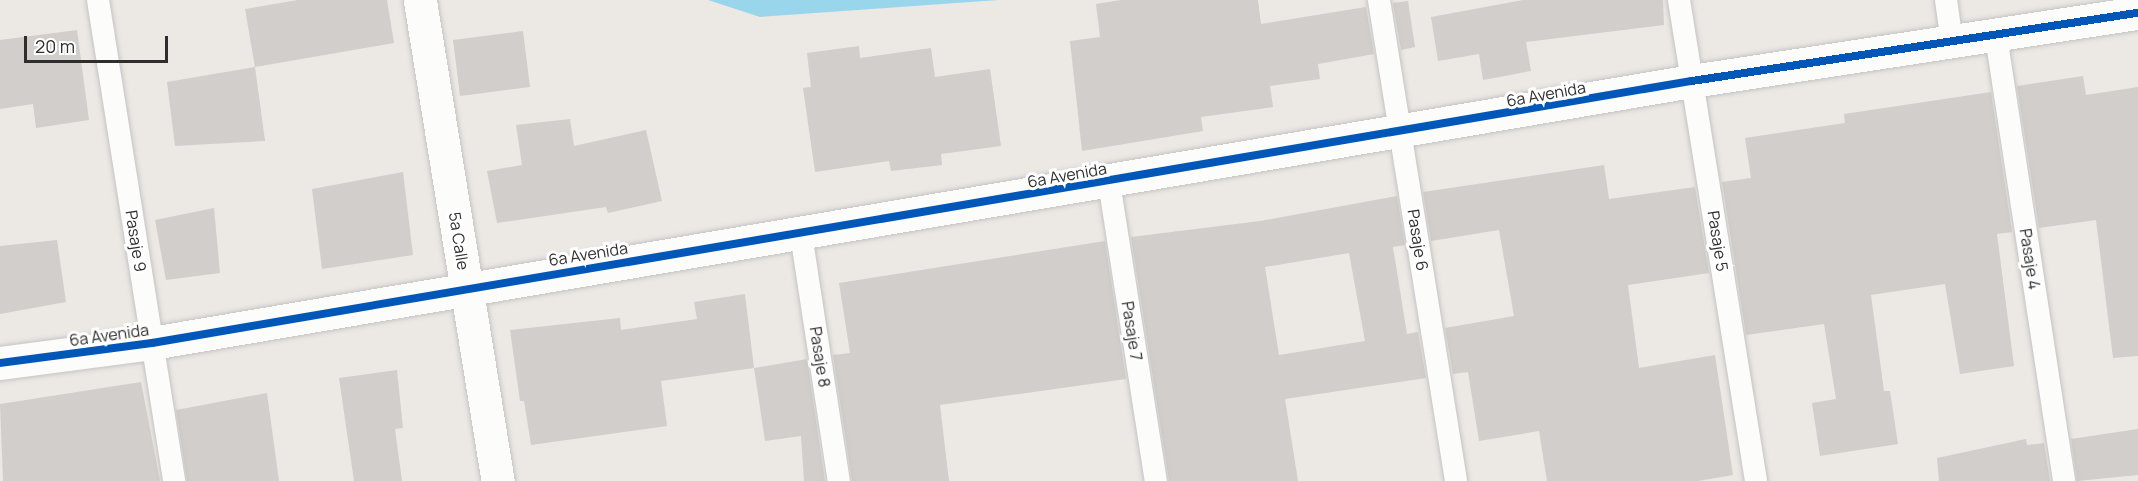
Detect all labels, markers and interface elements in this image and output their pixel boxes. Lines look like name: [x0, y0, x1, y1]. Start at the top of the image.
scale bar: [27, 24, 171, 62]
text: 20 m: [35, 34, 75, 58]
street label: 6a Avenida: [1505, 78, 1587, 110]
street label: 6a Avenida: [1026, 159, 1108, 191]
street label: Pasaje 6: [1404, 208, 1432, 272]
street label: Pasaje 9: [122, 209, 150, 273]
street label: Pasaje 5: [1704, 209, 1732, 273]
street label: 5a Calle: [445, 211, 473, 271]
street label: Pasaje 4: [2016, 227, 2044, 291]
street label: 6a Avenida: [547, 238, 629, 270]
street label: Pasaje 7: [1118, 300, 1146, 362]
street label: 6a Avenida: [68, 320, 150, 350]
street label: Pasaje 8: [806, 325, 834, 389]

